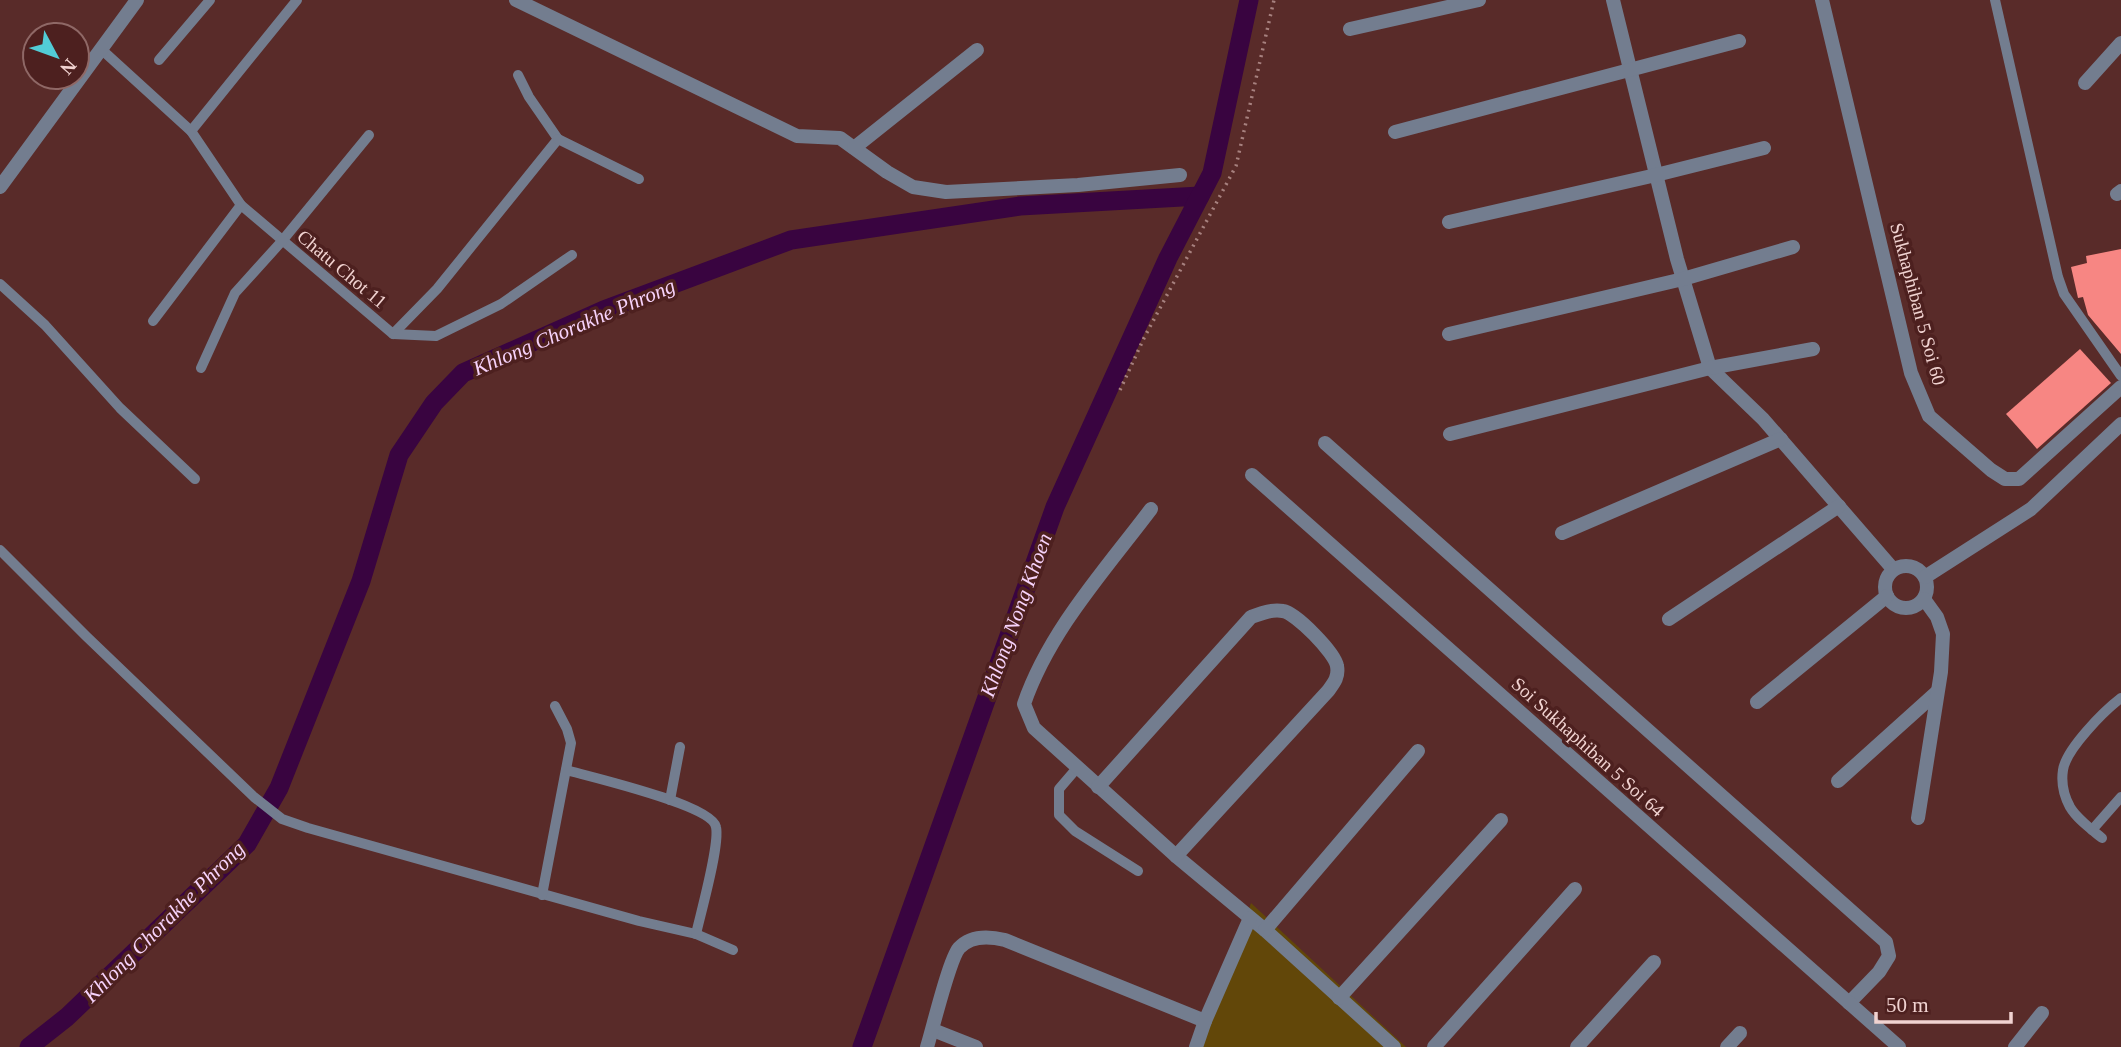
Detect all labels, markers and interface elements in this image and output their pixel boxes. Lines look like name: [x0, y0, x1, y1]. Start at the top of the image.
north arrow: [21, 21, 91, 91]
text: N: [56, 55, 81, 79]
street label: Sukhaphiban 5 Soi 60: [1886, 220, 1950, 388]
street label: Chatu Chot 11: [293, 226, 391, 312]
water label: Khlong Chorakhe Phrong: [468, 273, 679, 381]
water label: Khlong Nong Khoen: [975, 530, 1057, 701]
street label: Soi Sukhaphiban 5 Soi 64: [1508, 673, 1669, 821]
water label: Khlong Chorakhe Phrong: [78, 837, 249, 1008]
scale bar: [1876, 981, 2011, 1025]
text: 50 m: [1886, 993, 1929, 1017]

